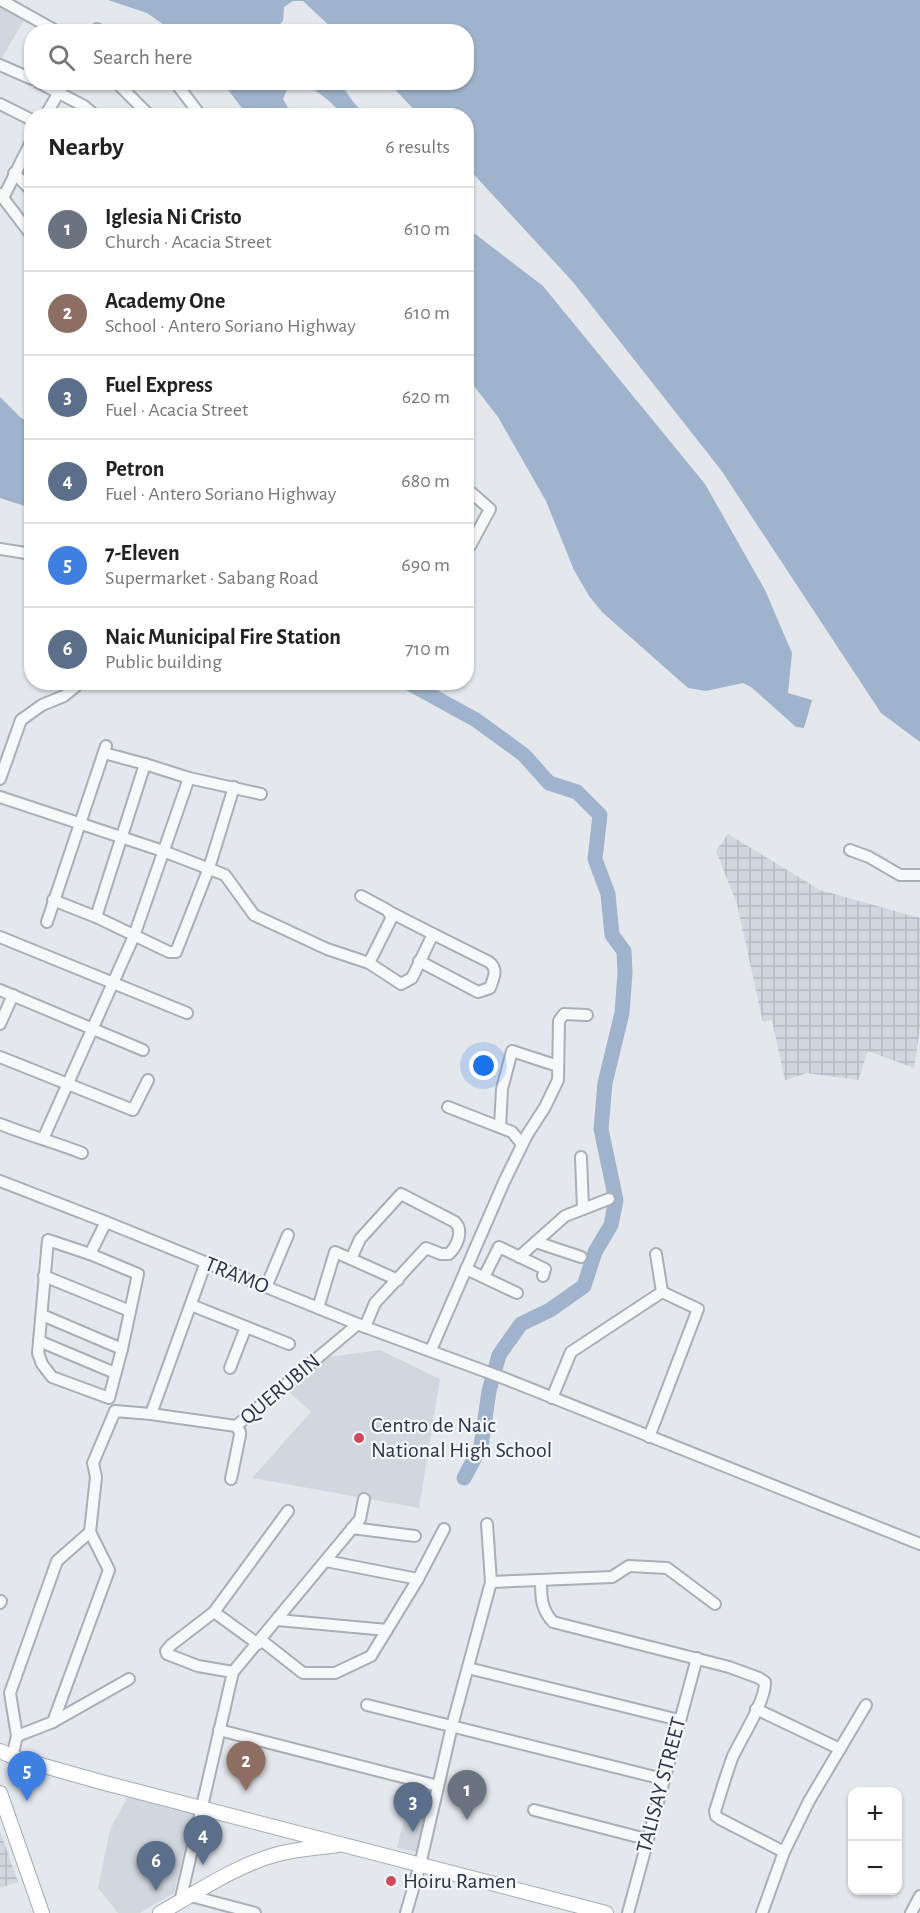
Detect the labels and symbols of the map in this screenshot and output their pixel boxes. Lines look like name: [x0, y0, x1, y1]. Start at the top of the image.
your location: [469, 1051, 498, 1080]
street label: TRAMO: [202, 1252, 272, 1298]
street label: QUERUBIN: [236, 1349, 324, 1429]
place label: Centro de Naic National High School: [371, 1414, 552, 1461]
marker: Centro de Naic National High School: [352, 1431, 366, 1445]
street label: TALISAY STREET: [632, 1715, 690, 1855]
pin: 2: [226, 1742, 266, 1791]
pin: 5: [8, 1752, 46, 1801]
pin: 1: [448, 1770, 486, 1820]
pin: 3: [394, 1782, 432, 1832]
pin: 4: [184, 1816, 222, 1865]
pin: 6: [136, 1842, 176, 1891]
place label: Hoiru Ramen: [403, 1870, 517, 1892]
marker: Hoiru Ramen: [384, 1874, 398, 1888]

